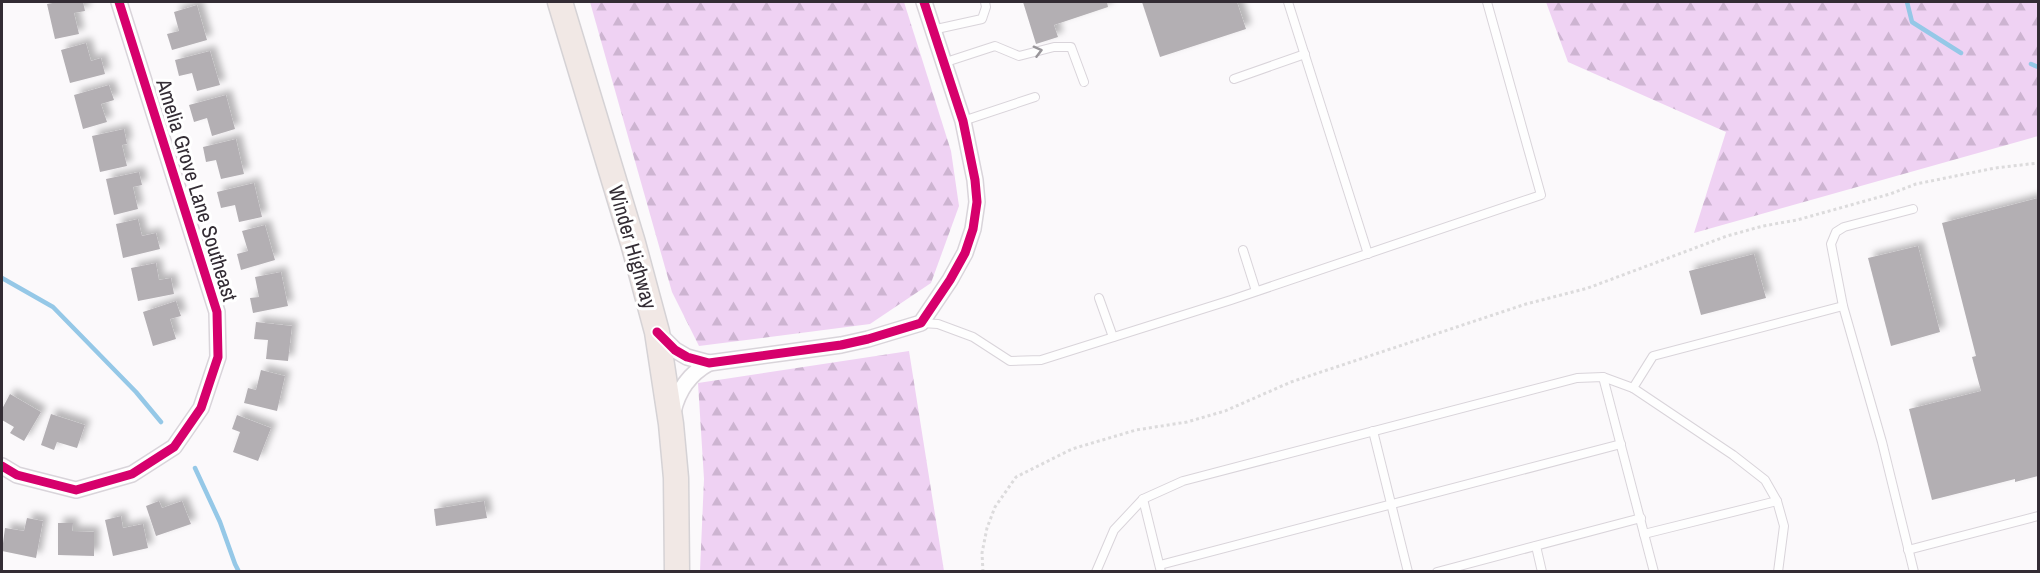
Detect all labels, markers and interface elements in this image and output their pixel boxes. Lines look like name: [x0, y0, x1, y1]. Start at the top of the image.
one-way arrow: [1032, 46, 1043, 58]
street label: Amelia Grove Lane Southeast: [149, 74, 245, 305]
street label: Winder Highway: [602, 182, 665, 313]

